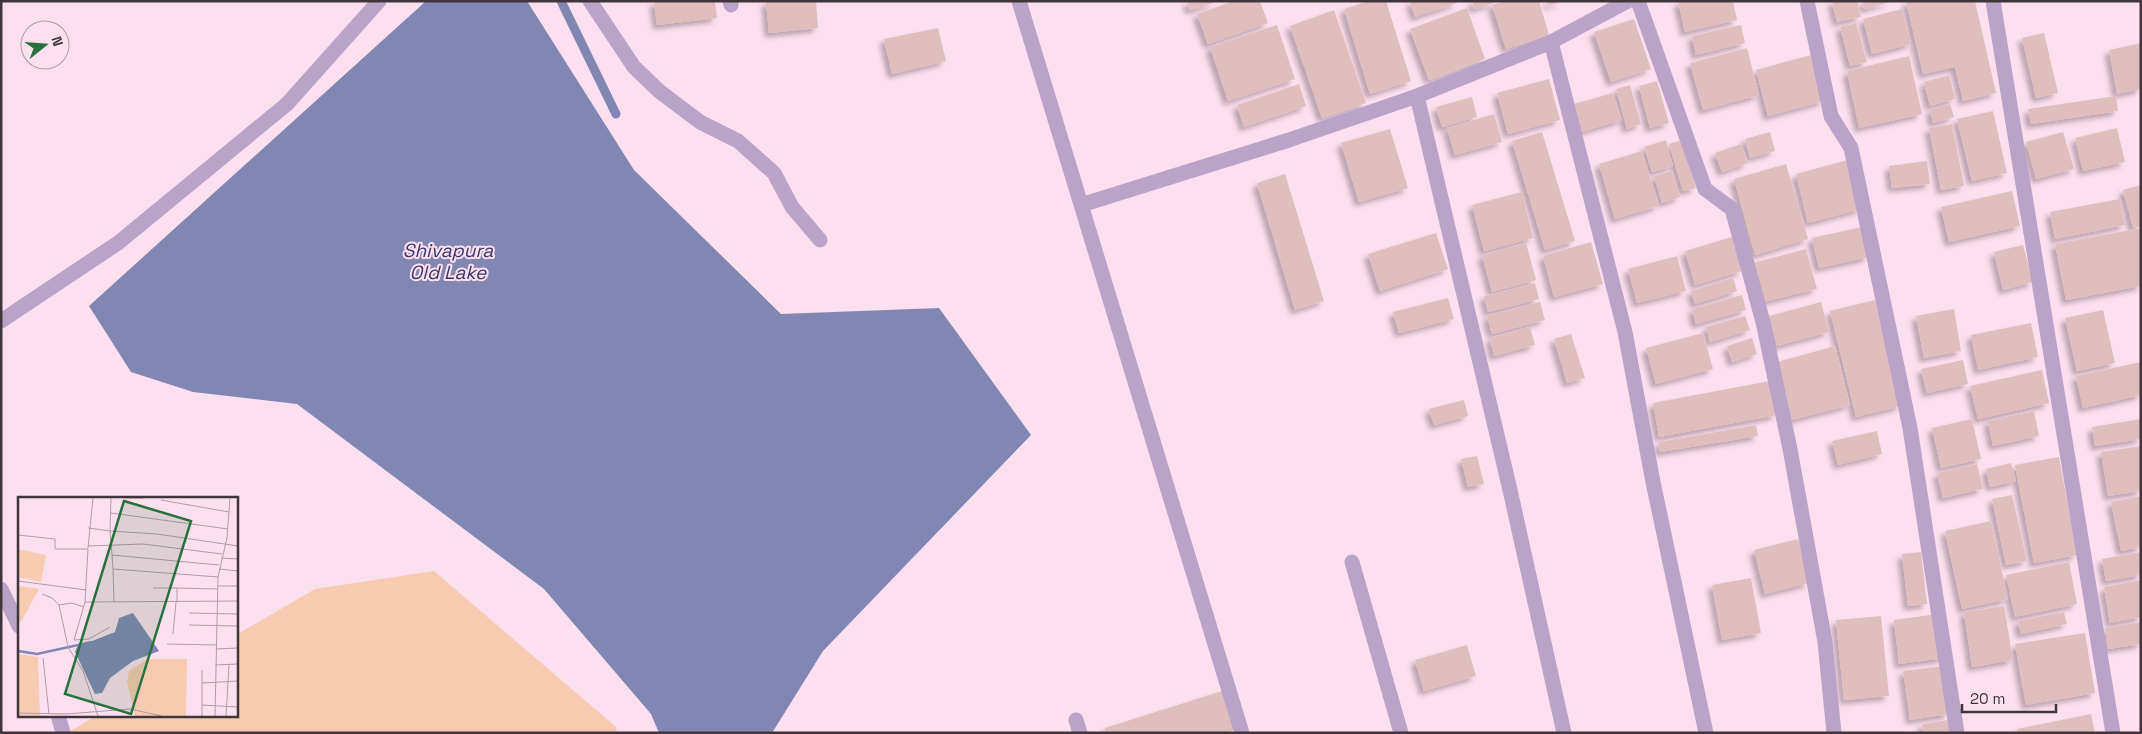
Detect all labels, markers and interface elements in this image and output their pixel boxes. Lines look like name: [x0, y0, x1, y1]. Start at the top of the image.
north arrow: [20, 20, 70, 70]
text: N: [47, 34, 67, 48]
water label: Shivapura Old Lake: [403, 238, 493, 285]
inset map: [18, 497, 238, 716]
scale bar: [1962, 682, 2056, 714]
text: 20 m: [1970, 689, 2005, 708]

